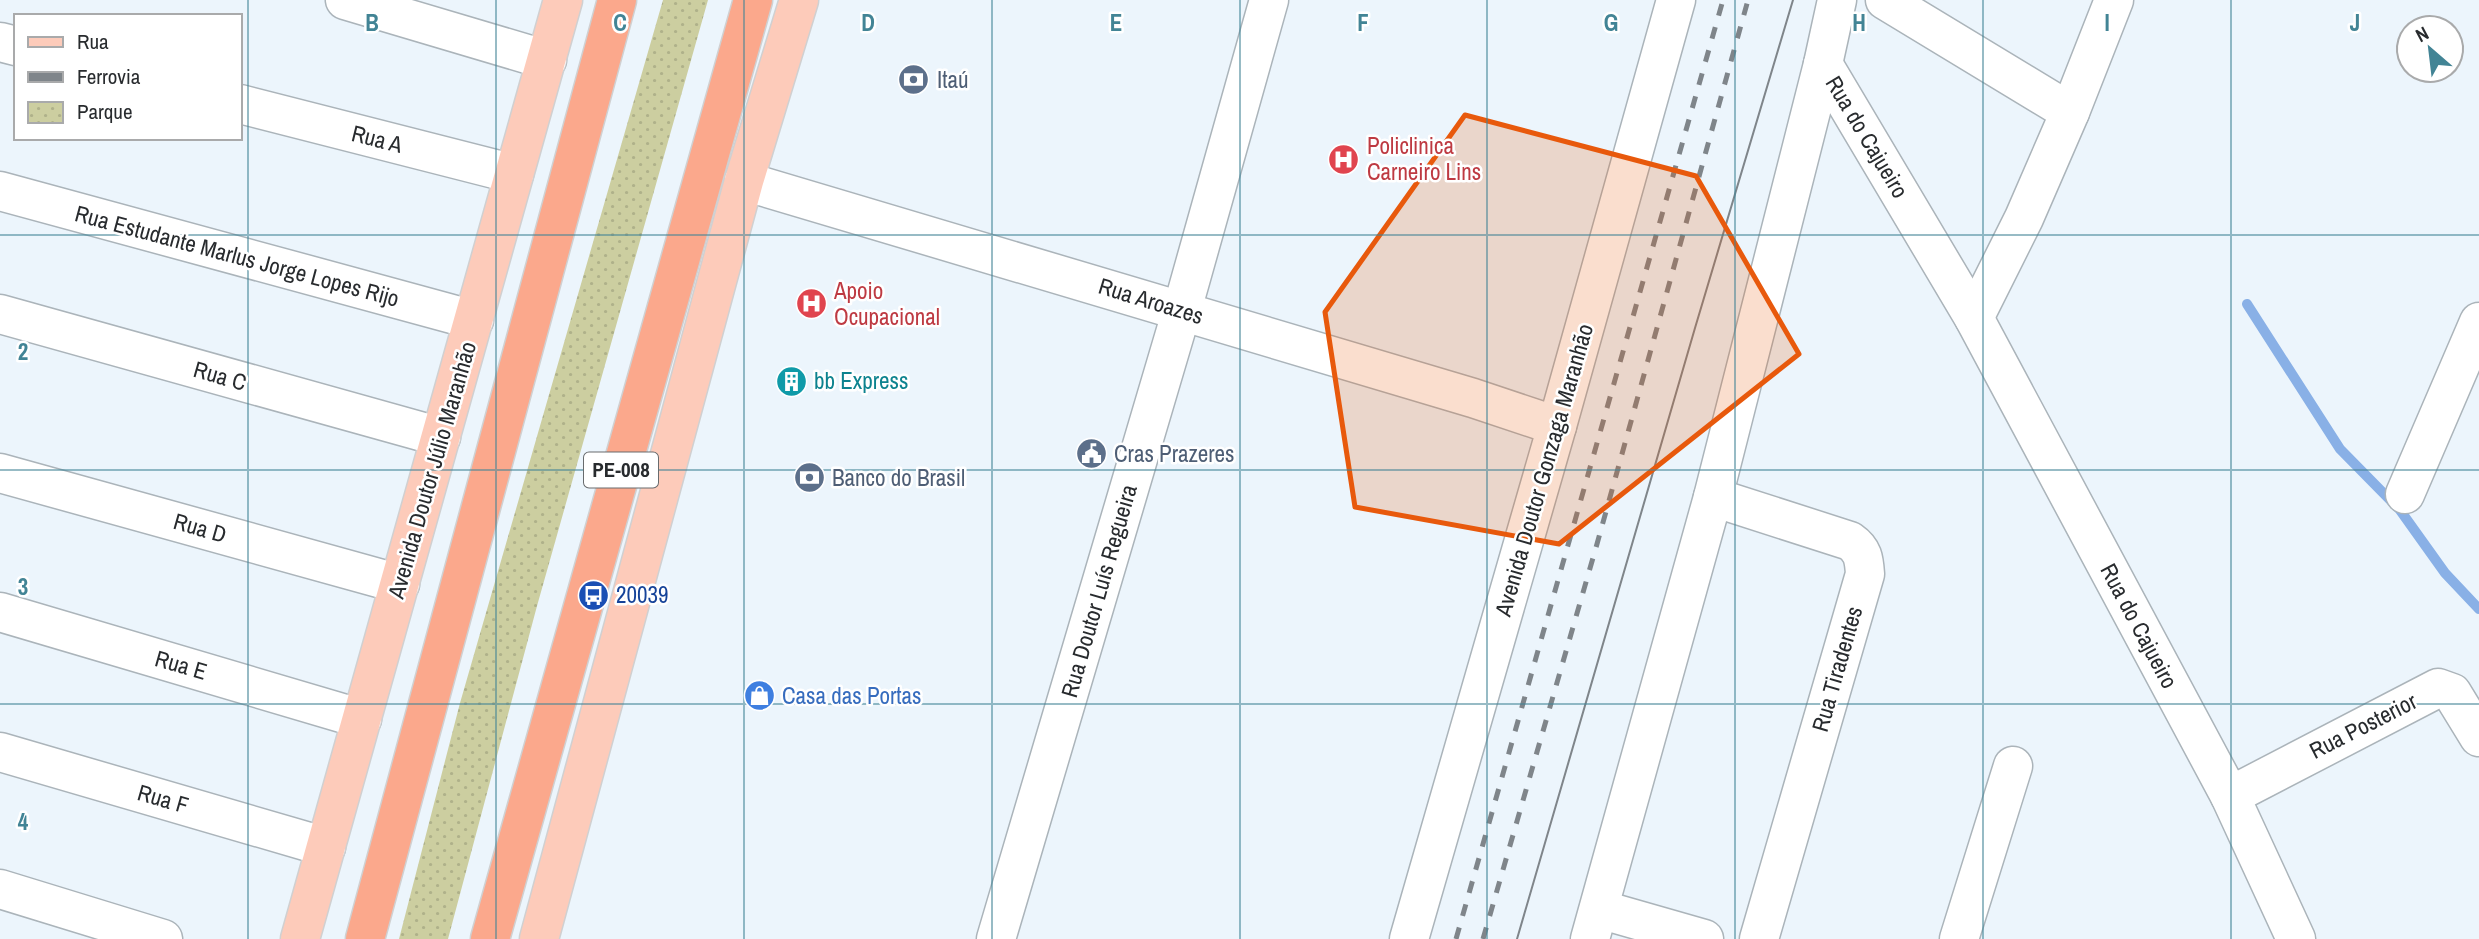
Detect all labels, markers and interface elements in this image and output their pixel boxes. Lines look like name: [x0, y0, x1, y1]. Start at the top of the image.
text: B: [365, 7, 379, 38]
text: C: [613, 7, 627, 38]
text: D: [861, 7, 875, 38]
text: E: [1110, 7, 1122, 38]
text: F: [1357, 7, 1369, 38]
text: G: [1604, 7, 1618, 38]
text: H: [1852, 7, 1866, 38]
text: I: [2104, 7, 2110, 38]
text: J: [2350, 7, 2360, 38]
legend: [14, 14, 242, 140]
north arrow: [2395, 14, 2465, 84]
text: N: [2411, 20, 2433, 48]
text: Rua: [77, 27, 109, 56]
text: Ferrovia: [77, 62, 141, 91]
bank icon: Itaú: [897, 63, 931, 97]
place label: Itaú: [937, 64, 968, 95]
street label: Rua do Cajueiro: [1819, 70, 1916, 204]
text: Parque: [77, 97, 133, 126]
street label: Rua A: [348, 117, 406, 160]
place label: Policlinica Carneiro Lins: [1367, 130, 1481, 187]
hospital icon: Policlinica Carneiro Lins: [1327, 142, 1361, 176]
street label: Rua Estudante Marlus Jorge Lopes Rijo: [72, 197, 403, 314]
street label: Rua Aroazes: [1095, 270, 1207, 331]
place label: Apoio Ocupacional: [833, 275, 940, 332]
hospital icon: Apoio Ocupacional: [794, 287, 828, 321]
street label: Avenida Doutor Gonzaga Maranhão: [1487, 320, 1600, 621]
text: 2: [18, 336, 28, 367]
street label: Avenida Doutor Júlio Maranhão: [380, 338, 483, 603]
street label: Rua C: [190, 353, 250, 398]
building icon: bb Express: [774, 364, 808, 398]
place label: bb Express: [814, 365, 908, 396]
public building icon: Cras Prazeres: [1074, 437, 1108, 471]
place label: Cras Prazeres: [1114, 438, 1235, 469]
road number: PE-008: [584, 452, 658, 488]
bank icon: Banco do Brasil: [792, 461, 826, 495]
place label: Banco do Brasil: [832, 462, 965, 493]
street label: Rua Doutor Luís Regueira: [1053, 480, 1144, 701]
street label: Rua D: [170, 505, 230, 550]
street label: Rua do Cajueiro: [2094, 558, 2185, 694]
text: 3: [18, 571, 28, 602]
bus stop icon: 20039: [576, 578, 610, 612]
place label: 20039: [616, 579, 668, 610]
street label: Rua Tiradentes: [1804, 602, 1869, 735]
street label: Rua E: [152, 642, 211, 687]
shop icon: Casa das Portas: [742, 679, 776, 713]
place label: Casa das Portas: [782, 680, 921, 711]
street label: Rua Posterior: [2304, 685, 2422, 766]
street label: Rua F: [134, 777, 192, 820]
text: 4: [18, 806, 29, 837]

